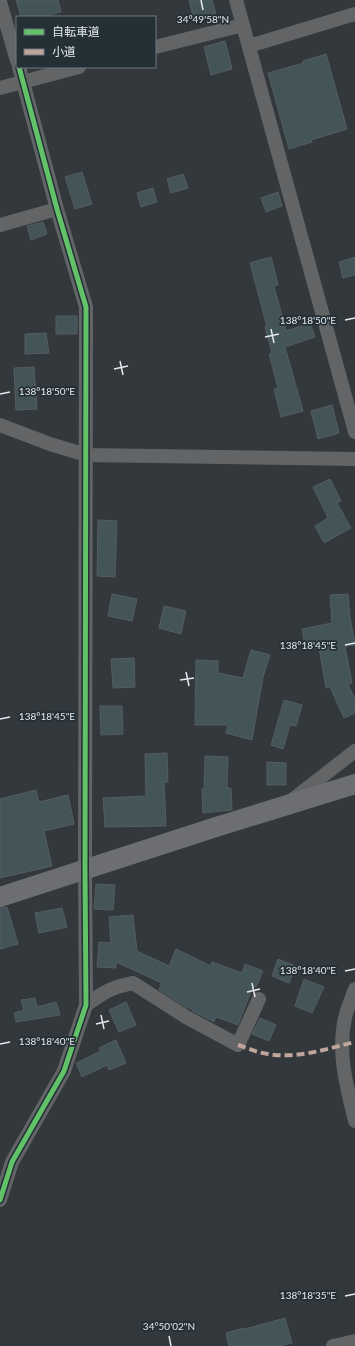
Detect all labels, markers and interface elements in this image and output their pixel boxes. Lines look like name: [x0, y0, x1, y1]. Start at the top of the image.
text: 34°49'58"N: [177, 13, 229, 25]
legend: [16, 16, 156, 68]
text: 自転車道: [52, 24, 100, 39]
text: 小道: [52, 44, 76, 59]
text: 138°18'50"E: [280, 314, 336, 326]
text: 138°18'50"E: [19, 385, 75, 397]
text: 138°18'45"E: [280, 639, 336, 651]
text: 138°18'45"E: [19, 710, 75, 722]
text: 138°18'40"E: [280, 964, 336, 976]
text: 138°18'40"E: [19, 1035, 75, 1047]
text: 138°18'35"E: [280, 1289, 336, 1301]
text: 34°50'02"N: [143, 1320, 195, 1332]

